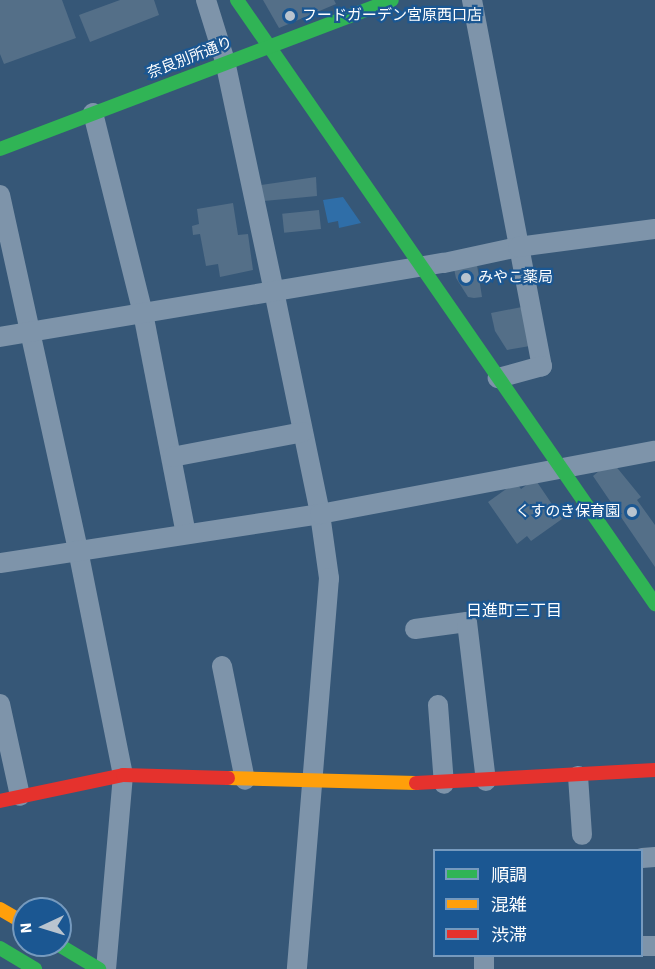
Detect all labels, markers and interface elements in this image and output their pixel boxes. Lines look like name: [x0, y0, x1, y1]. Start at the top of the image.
place label: フードガーデン宮原西口店: [302, 7, 482, 25]
marker: フードガーデン宮原西口店: [283, 9, 297, 23]
street label: 奈良別所通り: [145, 33, 235, 83]
place label: みやこ薬局: [478, 269, 553, 287]
marker: みやこ薬局: [459, 271, 473, 285]
place label: くすのき保育園: [515, 503, 620, 521]
marker: くすのき保育園: [625, 505, 639, 519]
district label: 日進町三丁目: [466, 601, 562, 621]
legend: [433, 849, 643, 957]
text: 順調: [491, 863, 527, 888]
text: 混雑: [491, 893, 527, 918]
north arrow: [12, 897, 72, 957]
text: N: [15, 922, 37, 934]
text: 渋滞: [491, 923, 527, 948]

